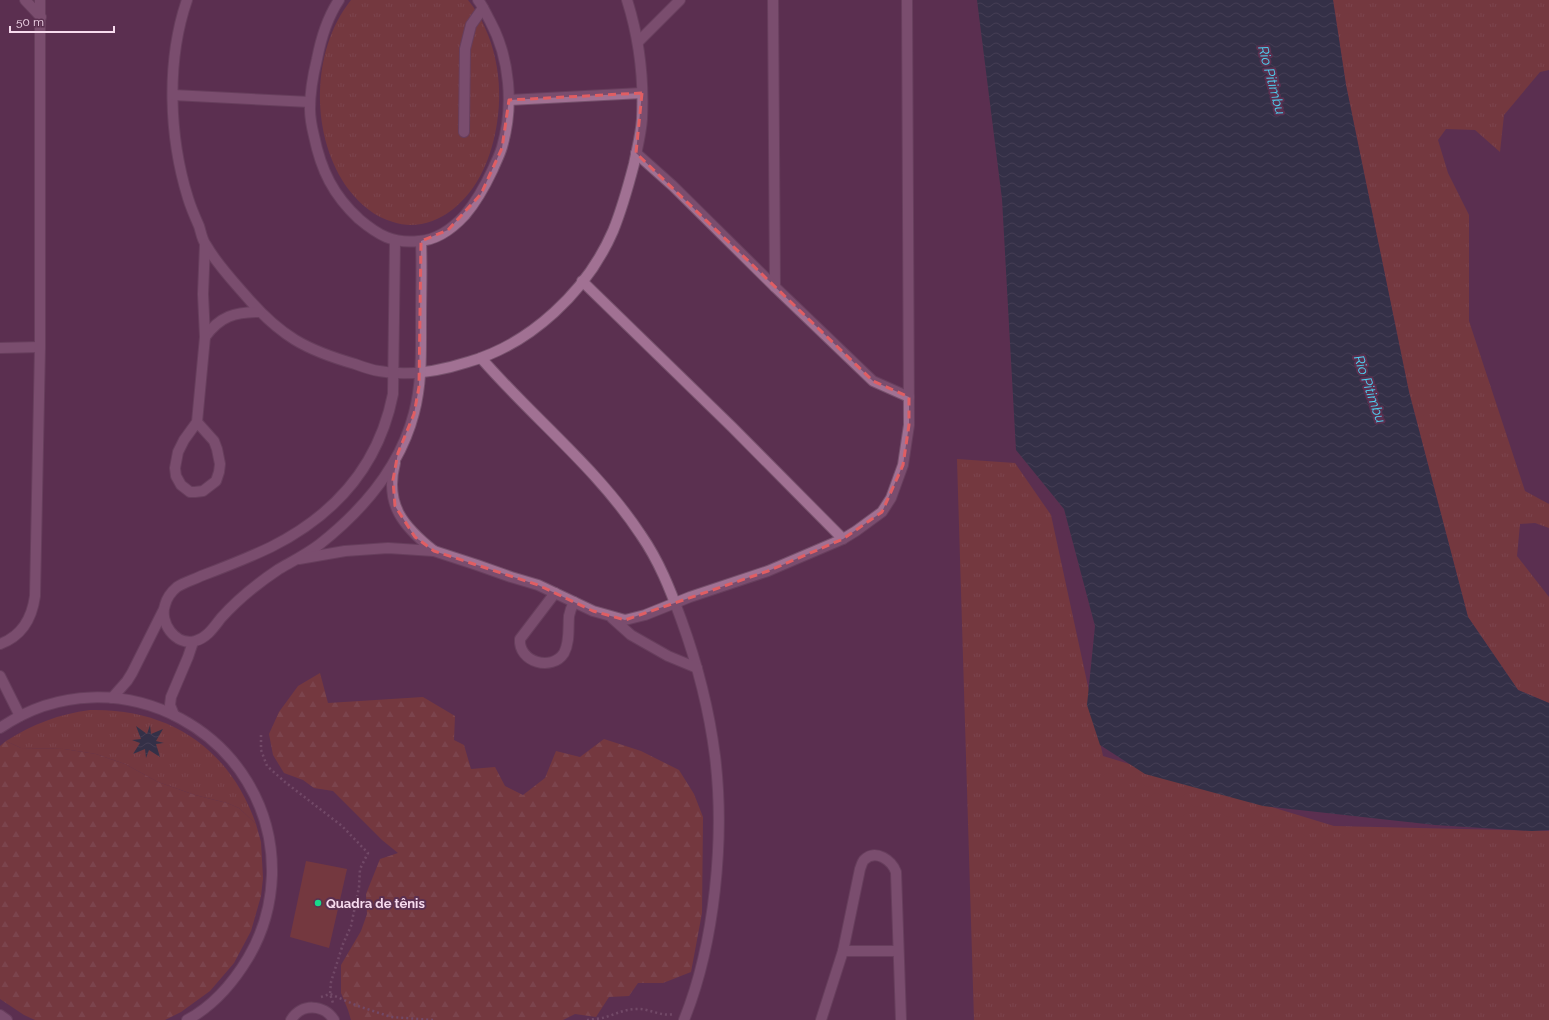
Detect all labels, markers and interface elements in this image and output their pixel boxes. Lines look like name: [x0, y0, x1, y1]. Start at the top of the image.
scale bar: [10, 8, 114, 34]
text: 50 m: [16, 15, 44, 29]
water label: Rio Pitimbu: [1255, 44, 1289, 116]
water label: Rio Pitimbu: [1351, 353, 1389, 425]
place label: Quadra de tênis: [326, 896, 425, 911]
marker: Quadra de tênis: [313, 898, 323, 908]

